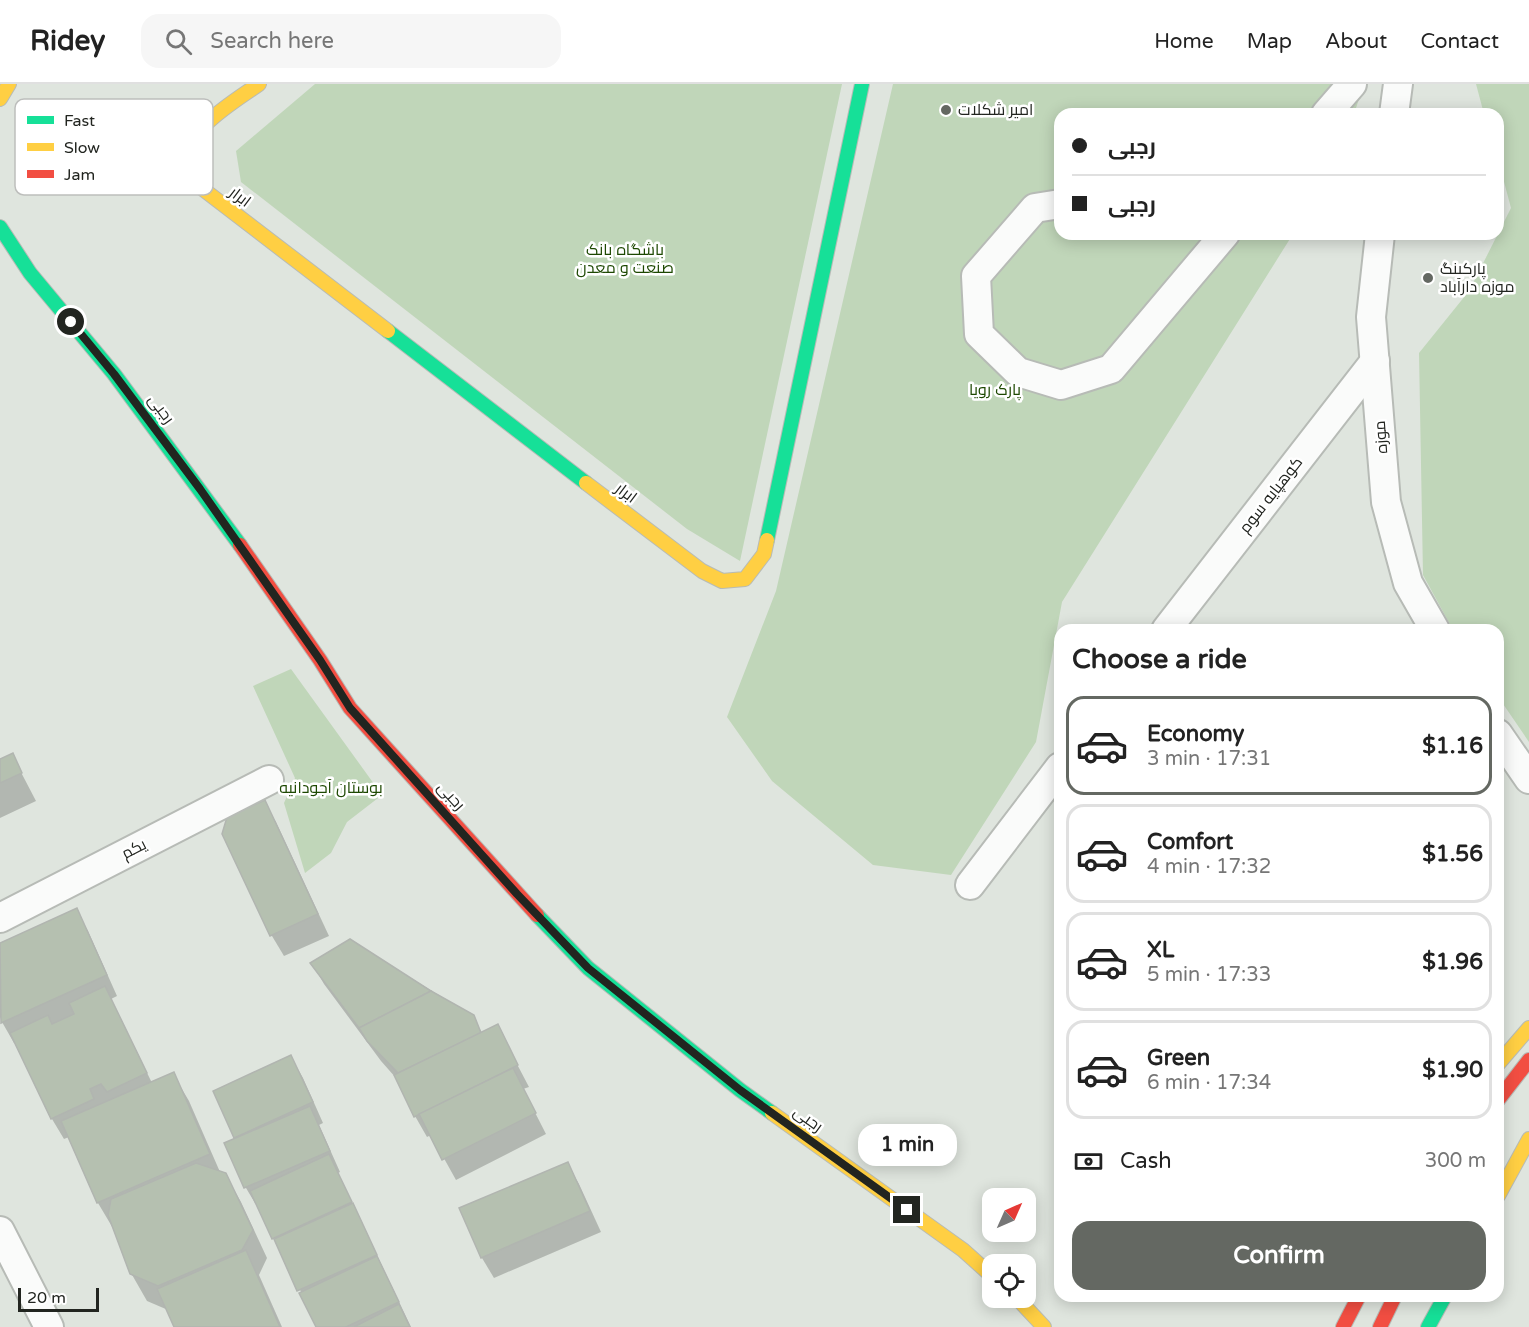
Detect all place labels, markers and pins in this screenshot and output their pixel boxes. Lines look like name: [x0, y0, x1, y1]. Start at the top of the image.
place label: امیر شکلات: [958, 100, 1033, 120]
marker: امیر شکلات: [939, 103, 953, 117]
place label: پارکینگ موزه دارآباد: [1440, 259, 1515, 297]
marker: پارکینگ موزه دارآباد: [1421, 271, 1435, 285]

